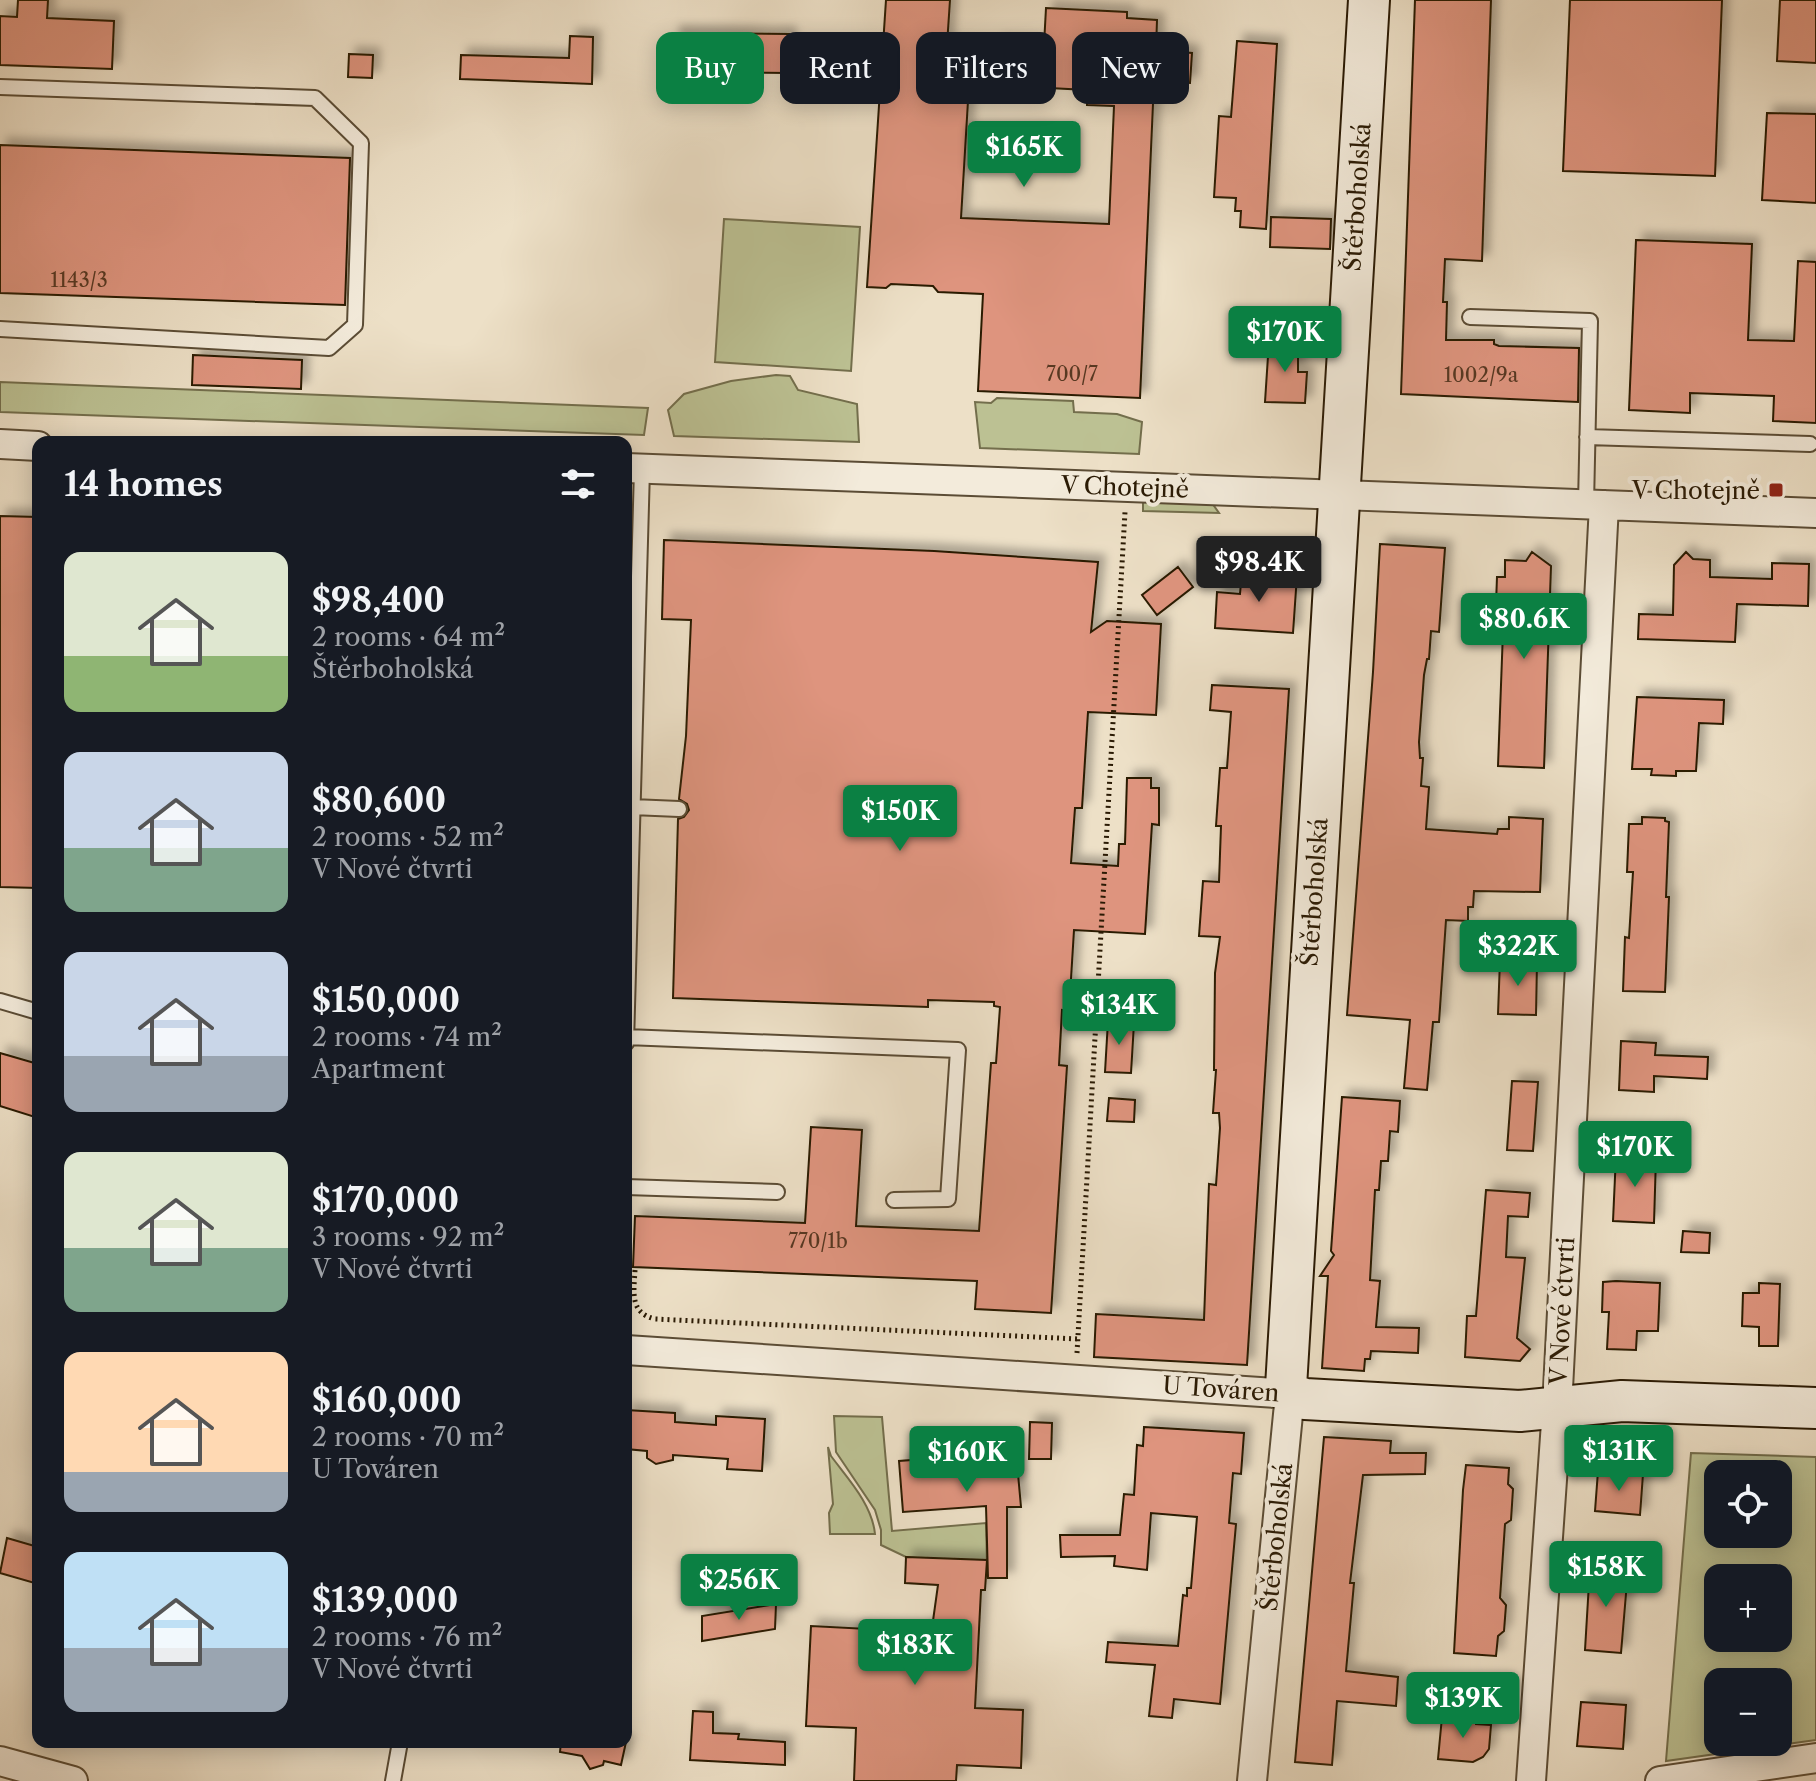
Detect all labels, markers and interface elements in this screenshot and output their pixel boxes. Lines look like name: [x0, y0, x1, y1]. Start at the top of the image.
chip: Buy: [656, 32, 764, 104]
chip: Rent: [780, 32, 900, 104]
chip: Filters: [916, 32, 1056, 104]
chip: New: [1072, 32, 1189, 104]
pin: $165K: [968, 121, 1080, 189]
street label: Štěrboholská: [1336, 121, 1377, 272]
text: $165K: [986, 131, 1062, 163]
house number: 1143/3: [50, 268, 108, 292]
pin: $170K: [1229, 306, 1341, 374]
text: $170K: [1246, 316, 1324, 348]
house number: 700/7: [1046, 362, 1098, 386]
house number: 1002/9a: [1444, 363, 1519, 387]
icon: filters: [556, 462, 600, 506]
text: 14 homes: [64, 463, 223, 505]
street label: V Chotejně: [1059, 470, 1190, 504]
place label: V Chotejně: [1631, 476, 1760, 505]
marker: V Chotejně: [1767, 481, 1785, 499]
pin: $98.4K: [1194, 536, 1324, 604]
text: $98.4K: [1214, 546, 1304, 578]
text: $98,400: [312, 579, 445, 621]
icon: home: [128, 584, 224, 680]
pin: $80.6K: [1459, 593, 1589, 661]
text: $80.6K: [1479, 603, 1569, 635]
text: 2 rooms · 64 m²: [312, 621, 505, 653]
text: Štěrboholská: [312, 653, 473, 685]
text: $80,600: [312, 779, 446, 821]
icon: home: [128, 784, 224, 880]
pin: $150K: [844, 785, 956, 853]
text: $150K: [861, 795, 939, 827]
street label: Štěrboholská: [1293, 816, 1334, 967]
text: 2 rooms · 52 m²: [312, 821, 504, 853]
text: V Nové čtvrti: [312, 853, 473, 885]
pin: $322K: [1462, 920, 1574, 988]
text: $322K: [1478, 930, 1558, 962]
text: $150,000: [312, 979, 460, 1021]
pin: $134K: [1063, 979, 1175, 1047]
icon: home: [128, 984, 224, 1080]
text: $134K: [1080, 989, 1158, 1021]
text: 2 rooms · 74 m²: [312, 1021, 502, 1053]
text: Apartment: [312, 1053, 445, 1085]
pin: $170K: [1579, 1121, 1691, 1189]
text: $170K: [1596, 1131, 1674, 1163]
text: $170,000: [312, 1179, 459, 1221]
icon: home: [128, 1184, 224, 1280]
text: 3 rooms · 92 m²: [312, 1221, 504, 1253]
house number: 770/1b: [788, 1229, 848, 1253]
street label: V Nové čtvrti: [1544, 1236, 1580, 1387]
text: V Nové čtvrti: [312, 1253, 473, 1285]
street label: U Továren: [1162, 1370, 1280, 1408]
text: $160,000: [312, 1379, 462, 1421]
icon: home: [128, 1384, 224, 1480]
text: 2 rooms · 70 m²: [312, 1421, 504, 1453]
pin: $131K: [1563, 1425, 1675, 1493]
pin: $160K: [911, 1426, 1023, 1494]
text: $131K: [1582, 1435, 1656, 1467]
text: $160K: [927, 1436, 1007, 1468]
text: U Továren: [312, 1453, 439, 1485]
map controls: [1704, 1460, 1792, 1756]
button: locate: [1704, 1460, 1792, 1548]
street label: Štěrboholská: [1253, 1461, 1298, 1613]
pin: $158K: [1550, 1541, 1662, 1609]
text: $158K: [1567, 1551, 1645, 1583]
pin: $256K: [683, 1554, 795, 1622]
text: $256K: [699, 1564, 779, 1596]
button: +: [1704, 1564, 1792, 1652]
text: $139,000: [312, 1579, 458, 1621]
icon: home: [128, 1584, 224, 1680]
pin: $183K: [859, 1619, 971, 1687]
text: 2 rooms · 76 m²: [312, 1621, 502, 1653]
text: $183K: [876, 1629, 954, 1661]
text: V Nové čtvrti: [312, 1653, 473, 1685]
button: −: [1704, 1668, 1792, 1756]
pin: $139K: [1407, 1672, 1519, 1740]
text: $139K: [1424, 1682, 1502, 1714]

